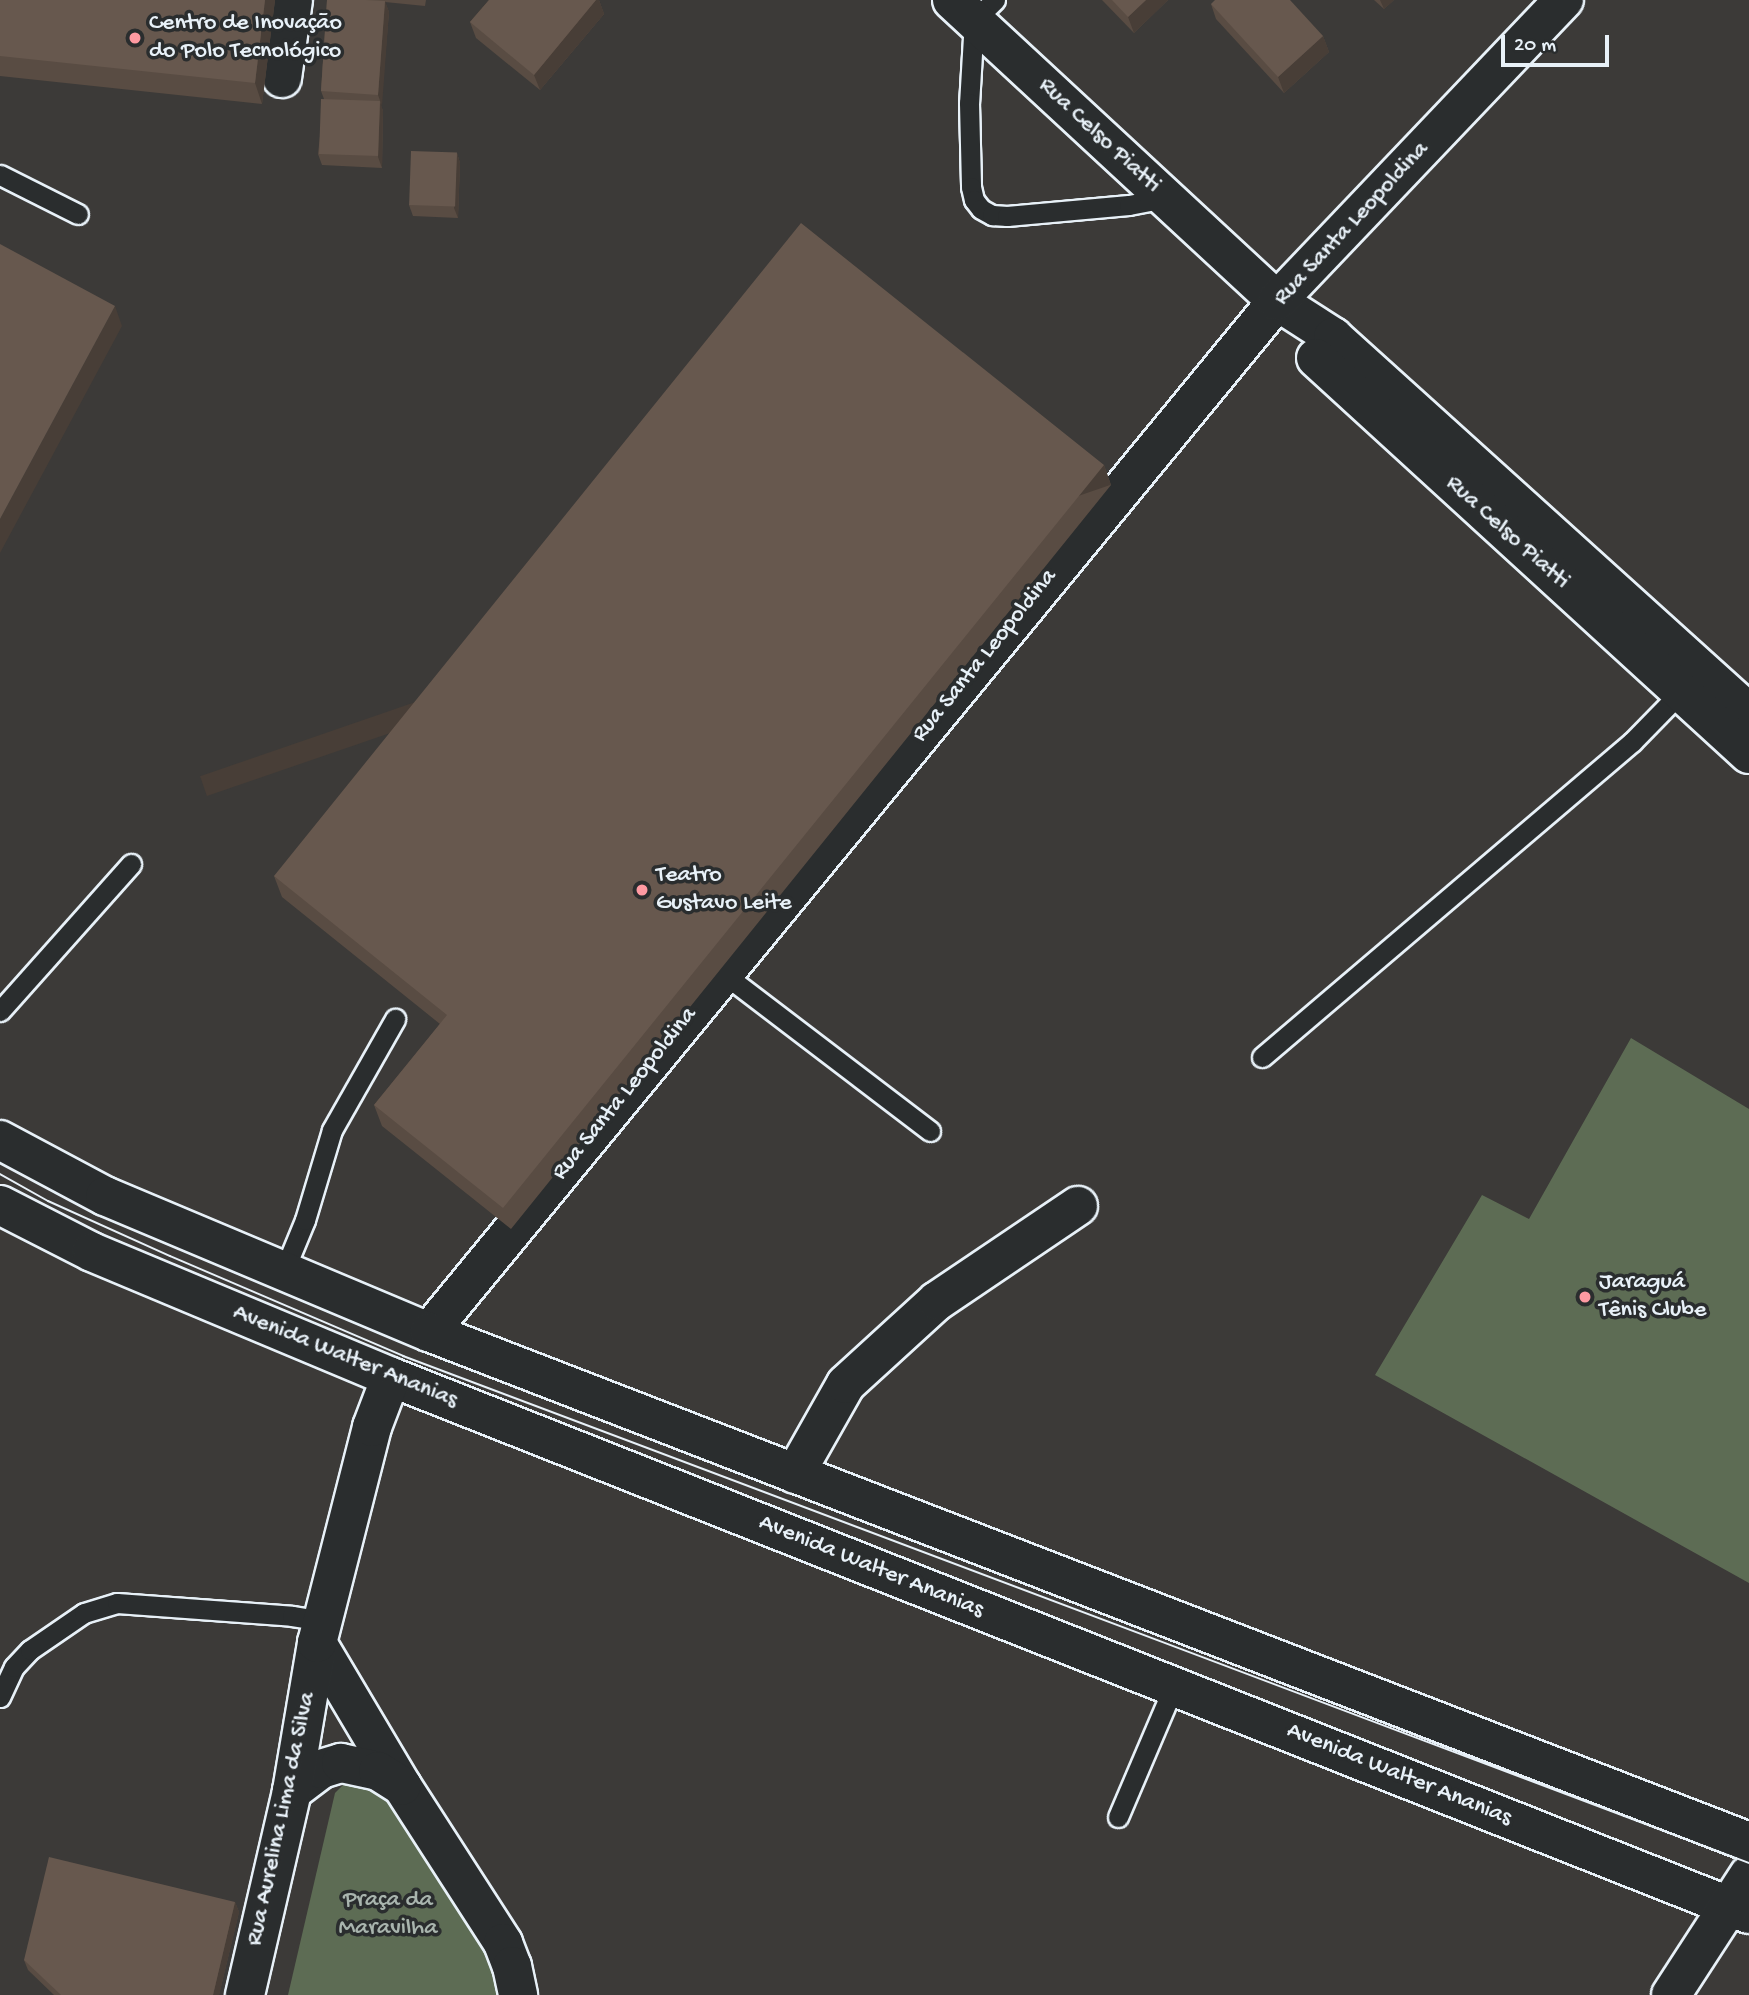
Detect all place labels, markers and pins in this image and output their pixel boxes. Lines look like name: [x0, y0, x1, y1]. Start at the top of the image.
place label: Centro de Inovação do Polo Tecnológico: [149, 10, 342, 66]
marker: Centro de Inovação do Polo Tecnológico: [127, 30, 143, 46]
place label: Teatro Gustavo Leite: [656, 862, 792, 918]
marker: Teatro Gustavo Leite: [634, 882, 650, 898]
place label: Jaraguá Tênis Clube: [1599, 1269, 1706, 1325]
marker: Jaraguá Tênis Clube: [1577, 1289, 1593, 1305]

